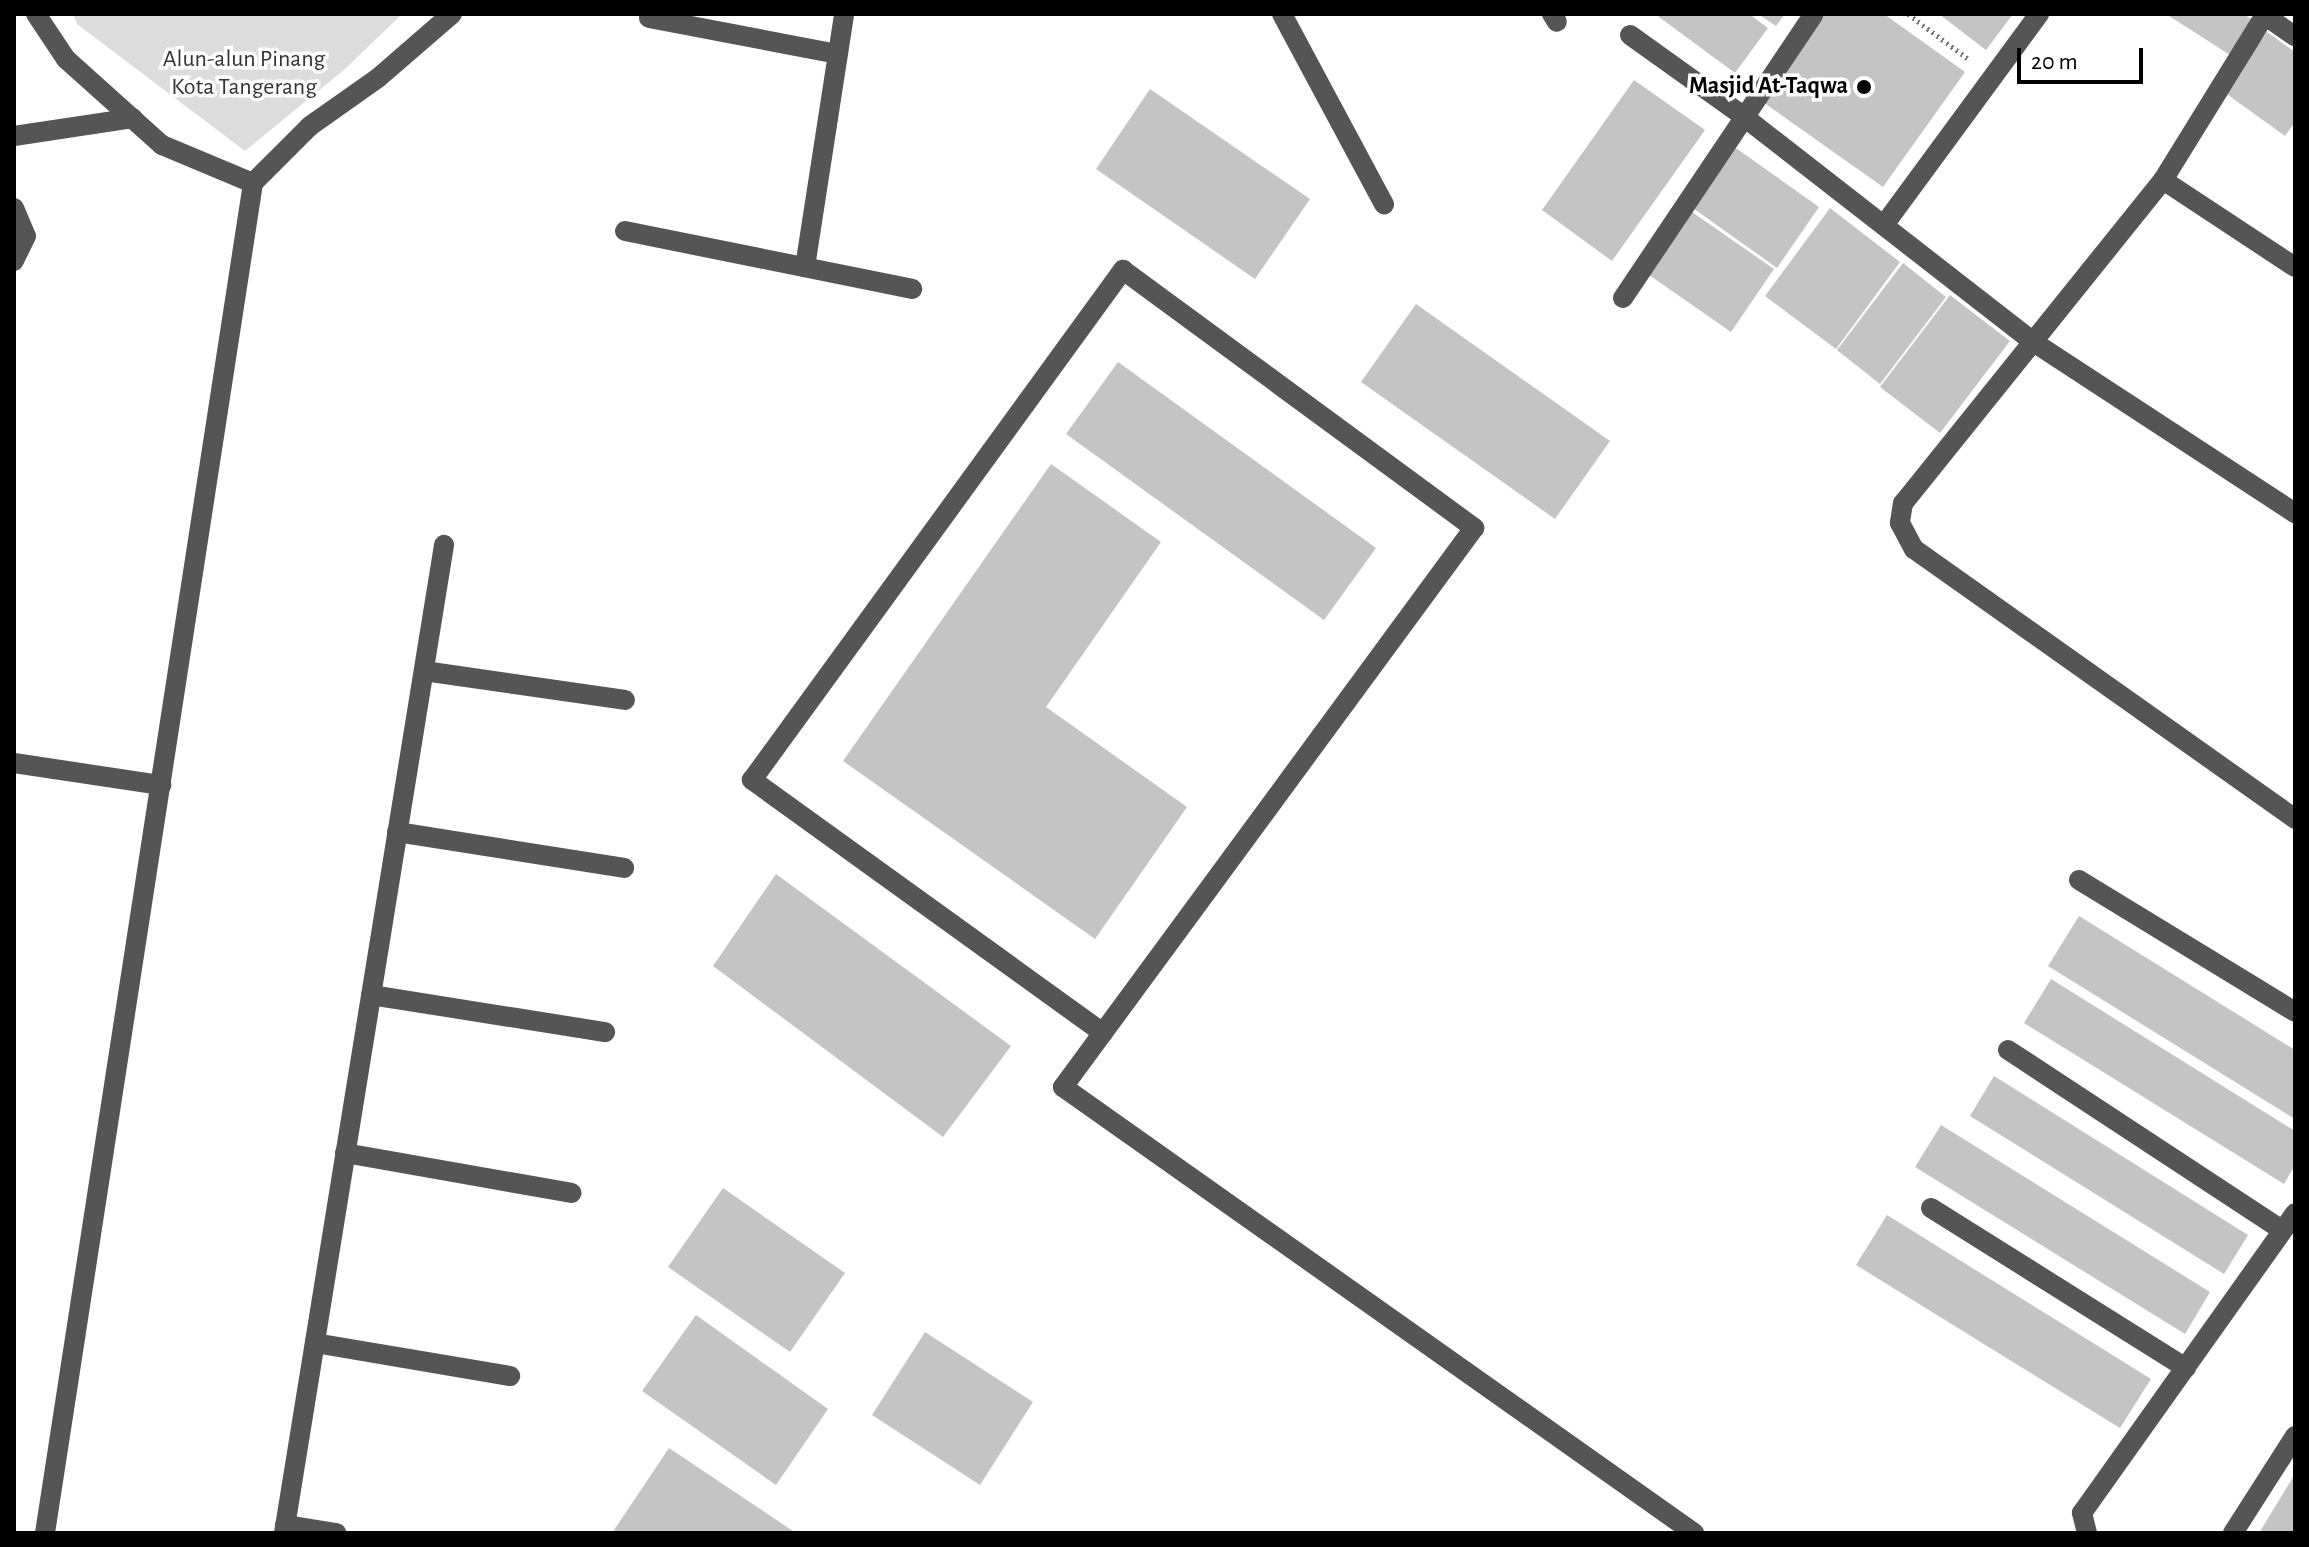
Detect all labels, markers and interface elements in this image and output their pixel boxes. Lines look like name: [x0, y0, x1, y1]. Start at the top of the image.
scale bar: [2021, 32, 2147, 82]
park label: Alun-alun Pinang Kota Tangerang: [163, 46, 325, 102]
text: 20 m: [2031, 50, 2078, 74]
place label: Masjid At-Taqwa: [1689, 73, 1848, 101]
marker: Masjid At-Taqwa: [1855, 78, 1873, 96]

